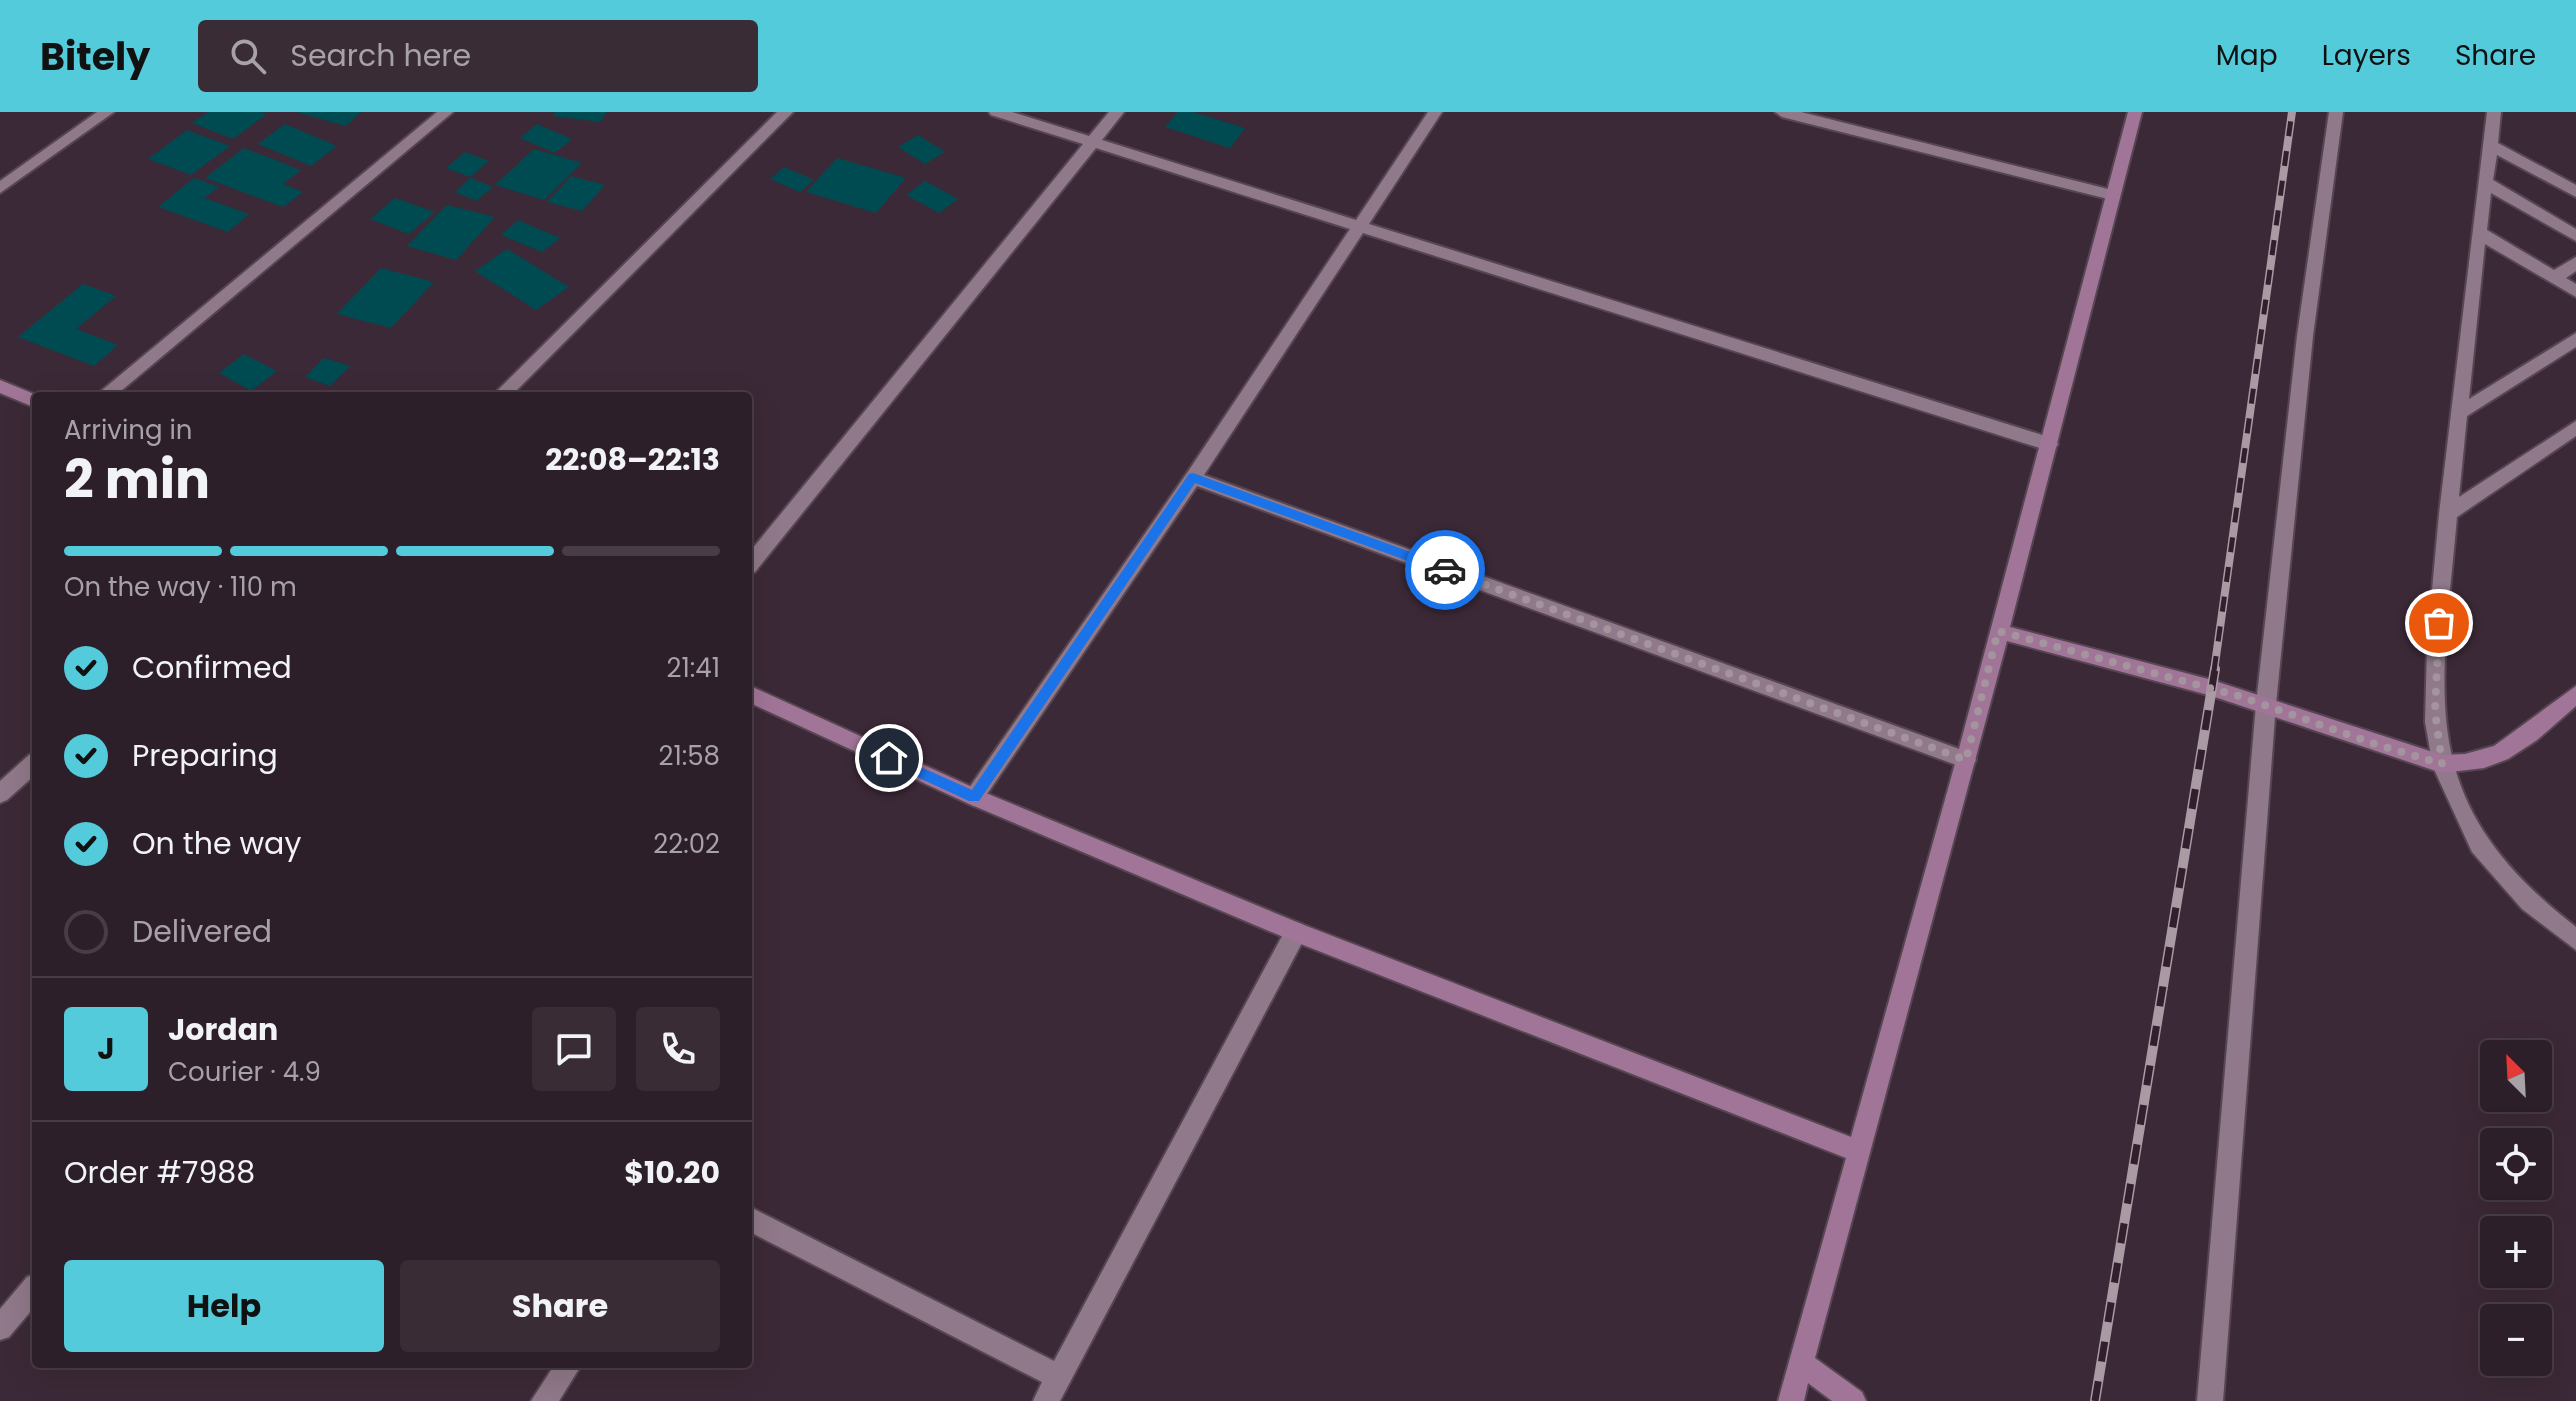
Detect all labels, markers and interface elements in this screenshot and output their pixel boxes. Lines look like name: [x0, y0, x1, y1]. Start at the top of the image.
search box: [198, 20, 758, 92]
text: Bitely: [40, 30, 150, 83]
icon: search: [226, 34, 270, 78]
text: Search here: [290, 34, 471, 77]
text: Map: [2216, 36, 2278, 75]
text: Layers: [2322, 36, 2411, 75]
text: Share: [2455, 36, 2536, 75]
text: Arriving in: [64, 412, 193, 448]
text: 22:08–22:13: [545, 438, 720, 481]
text: 2 min: [64, 443, 210, 516]
courier: [1405, 530, 1485, 610]
icon: car: [1423, 548, 1467, 592]
text: On the way · 110 m: [64, 569, 297, 605]
pin: [2405, 589, 2473, 657]
icon: bag: [2417, 601, 2461, 645]
icon: check: [64, 646, 108, 690]
text: Confirmed: [132, 646, 292, 689]
text: 21:41: [667, 650, 720, 686]
pin: [855, 724, 923, 792]
icon: check: [64, 734, 108, 778]
text: Preparing: [132, 734, 278, 777]
icon: home: [867, 736, 911, 780]
text: 21:58: [658, 738, 720, 774]
icon: check: [64, 822, 108, 866]
text: On the way: [132, 822, 301, 865]
text: 22:02: [653, 826, 720, 862]
text: Delivered: [132, 910, 272, 953]
button: chat: [532, 1007, 616, 1091]
button: phone: [636, 1007, 720, 1091]
text: Jordan: [168, 1008, 278, 1051]
text: J: [97, 1027, 115, 1070]
north arrow: [2480, 1040, 2552, 1112]
map controls: [2480, 1040, 2552, 1376]
text: Courier · 4.9: [168, 1054, 321, 1090]
button: locate: [2480, 1128, 2552, 1200]
text: Order #7988: [64, 1151, 255, 1194]
text: $10.20: [624, 1151, 720, 1194]
button: +: [2480, 1216, 2552, 1288]
button: Help: [64, 1260, 384, 1352]
button: Share: [400, 1260, 720, 1352]
button: −: [2480, 1304, 2552, 1376]

